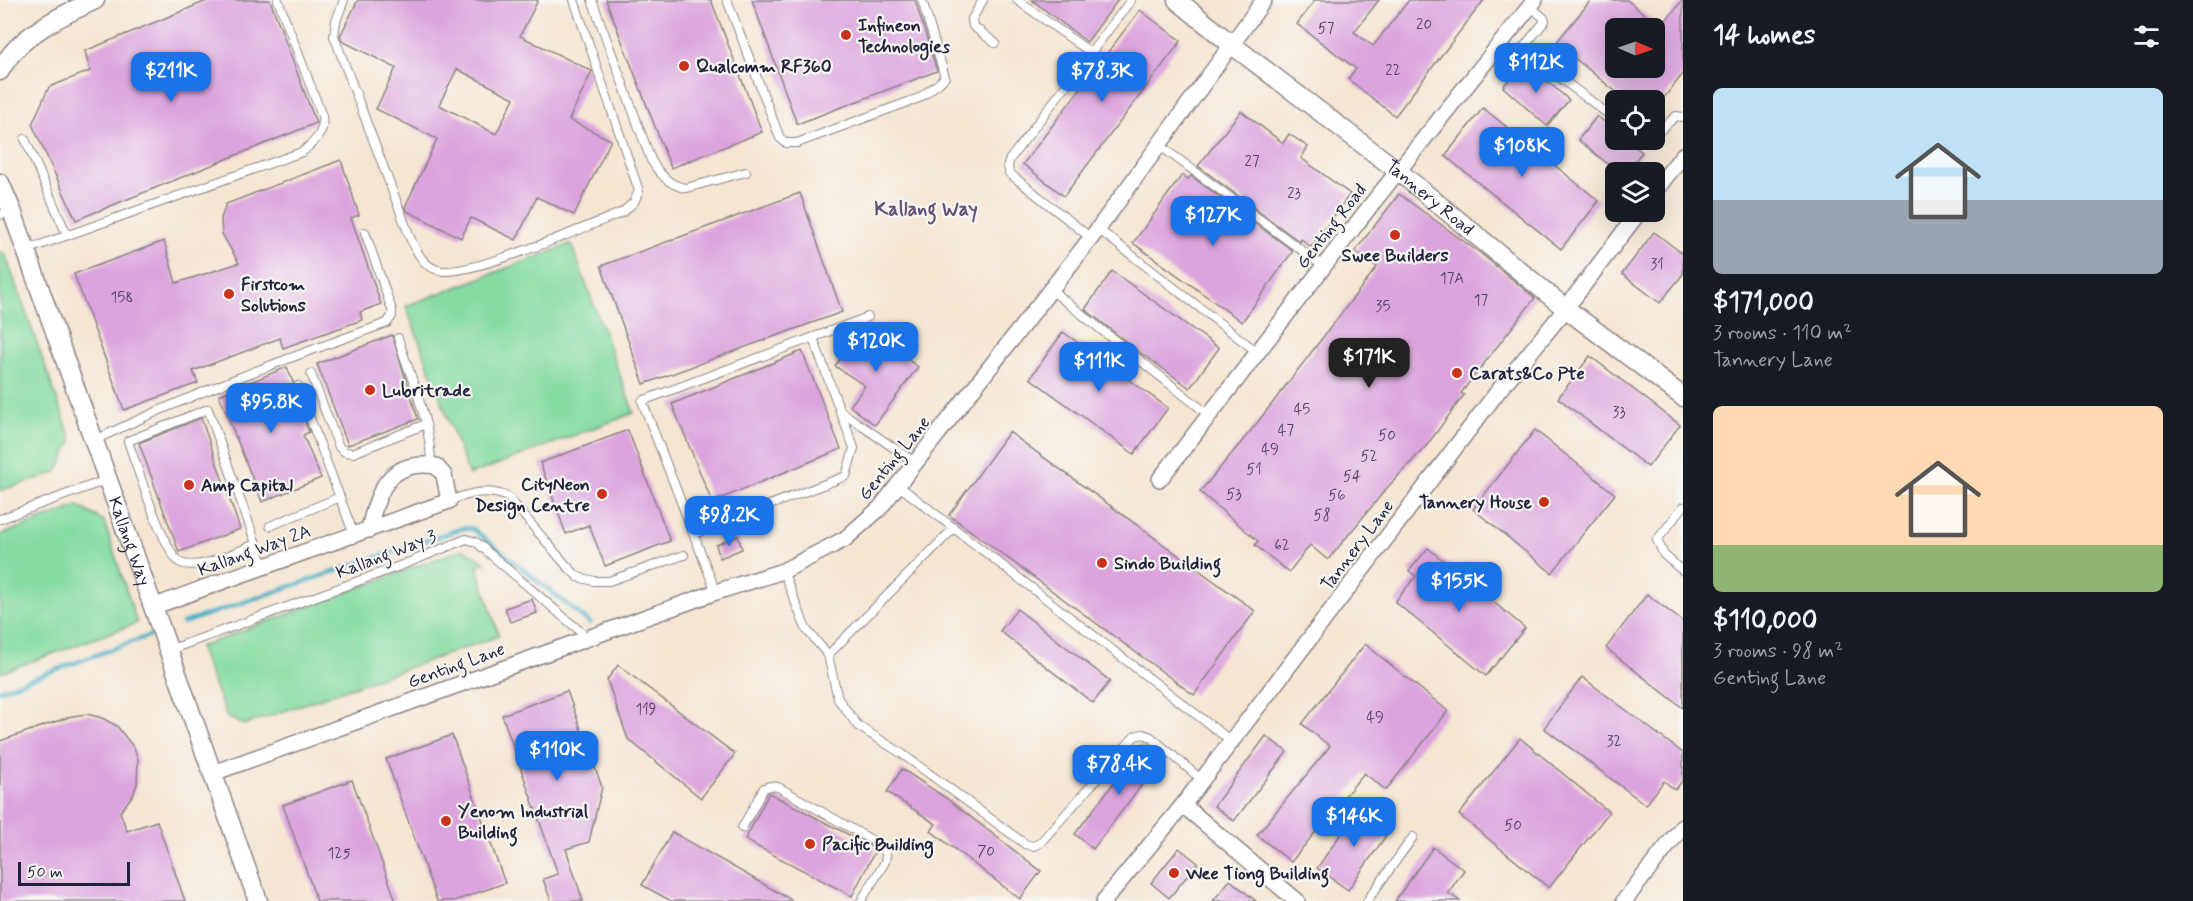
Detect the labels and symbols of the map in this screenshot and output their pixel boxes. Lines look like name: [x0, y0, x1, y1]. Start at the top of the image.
place label: Infineon Technologies: [858, 14, 950, 61]
house number: 20: [1416, 15, 1432, 35]
north arrow: [1605, 18, 1665, 78]
house number: 57: [1318, 19, 1335, 39]
marker: Infineon Technologies: [839, 28, 853, 42]
pin: $112K: [1494, 43, 1578, 94]
pin: $211K: [129, 52, 213, 103]
pin: $78.3K: [1053, 52, 1151, 103]
place label: Qualcomm RF360: [696, 55, 832, 79]
marker: Qualcomm RF360: [677, 59, 691, 73]
house number: 22: [1385, 61, 1401, 81]
pin: $108K: [1480, 127, 1564, 178]
house number: 27: [1245, 152, 1260, 172]
street label: Tannery Road: [1380, 155, 1479, 242]
street label: Genting Road: [1291, 179, 1374, 275]
house number: 23: [1287, 184, 1301, 204]
district label: Kallang Way: [874, 196, 978, 225]
pin: $127K: [1171, 196, 1255, 247]
marker: Swee Builders: [1388, 228, 1402, 242]
place label: Swee Builders: [1342, 244, 1448, 268]
house number: 31: [1650, 255, 1664, 275]
house number: 17A: [1440, 269, 1464, 289]
place label: Firstcom Solutions: [241, 273, 306, 318]
marker: Firstcom Solutions: [222, 287, 236, 301]
house number: 158: [111, 288, 133, 308]
house number: 17: [1474, 291, 1489, 311]
house number: 35: [1376, 297, 1390, 317]
pin: $120K: [834, 322, 918, 373]
pin: $171K: [1327, 338, 1411, 389]
pin: $111K: [1057, 342, 1141, 393]
place label: Carats&Co Pte: [1469, 362, 1585, 386]
marker: Carats&Co Pte: [1450, 366, 1464, 380]
place label: Lubritrade: [382, 379, 471, 403]
pin: $95.8K: [222, 383, 320, 434]
marker: Lubritrade: [363, 383, 377, 397]
house number: 45: [1294, 400, 1310, 420]
house number: 33: [1612, 403, 1626, 423]
street label: Genting Lane: [853, 411, 938, 507]
house number: 47: [1278, 421, 1295, 441]
house number: 50: [1378, 426, 1396, 446]
house number: 49: [1261, 440, 1279, 460]
house number: 52: [1361, 447, 1378, 467]
house number: 51: [1246, 460, 1262, 480]
house number: 54: [1343, 467, 1361, 487]
place label: CityNeon Design Centre: [475, 473, 590, 520]
place label: Amp Capital: [201, 474, 293, 498]
marker: Amp Capital: [182, 478, 196, 492]
house number: 53: [1226, 485, 1242, 505]
house number: 56: [1328, 486, 1346, 506]
marker: CityNeon Design Centre: [595, 487, 609, 501]
place label: Tannery House: [1419, 491, 1533, 515]
street label: Kallang Way: [102, 494, 156, 589]
street label: Tannery Lane: [1316, 495, 1400, 596]
marker: Tannery House: [1537, 495, 1551, 509]
pin: $98.2K: [680, 496, 778, 547]
house number: 58: [1313, 506, 1331, 526]
street label: Kallang Way 2A: [195, 519, 315, 584]
street label: Kallang Way 3: [333, 525, 441, 587]
house number: 62: [1274, 536, 1290, 556]
place label: Sindo Building: [1114, 552, 1221, 578]
marker: Sindo Building: [1095, 556, 1109, 570]
pin: $155K: [1417, 562, 1501, 613]
street label: Genting Lane: [404, 637, 509, 697]
house number: 119: [635, 700, 657, 720]
house number: 49: [1366, 708, 1384, 728]
pin: $110K: [515, 731, 599, 782]
house number: 32: [1607, 732, 1621, 752]
pin: $78.4K: [1070, 745, 1168, 796]
pin: $146K: [1312, 797, 1396, 848]
place label: Yenom Industrial Building: [458, 800, 589, 847]
marker: Yenom Industrial Building: [439, 814, 453, 828]
house number: 50: [1504, 816, 1522, 836]
place label: Pacific Building: [822, 833, 934, 859]
marker: Pacific Building: [803, 837, 817, 851]
house number: 70: [977, 842, 995, 862]
house number: 125: [328, 844, 350, 864]
scale bar: [18, 859, 130, 886]
place label: Wee Tiong Building: [1185, 862, 1329, 888]
marker: Wee Tiong Building: [1167, 866, 1181, 880]

